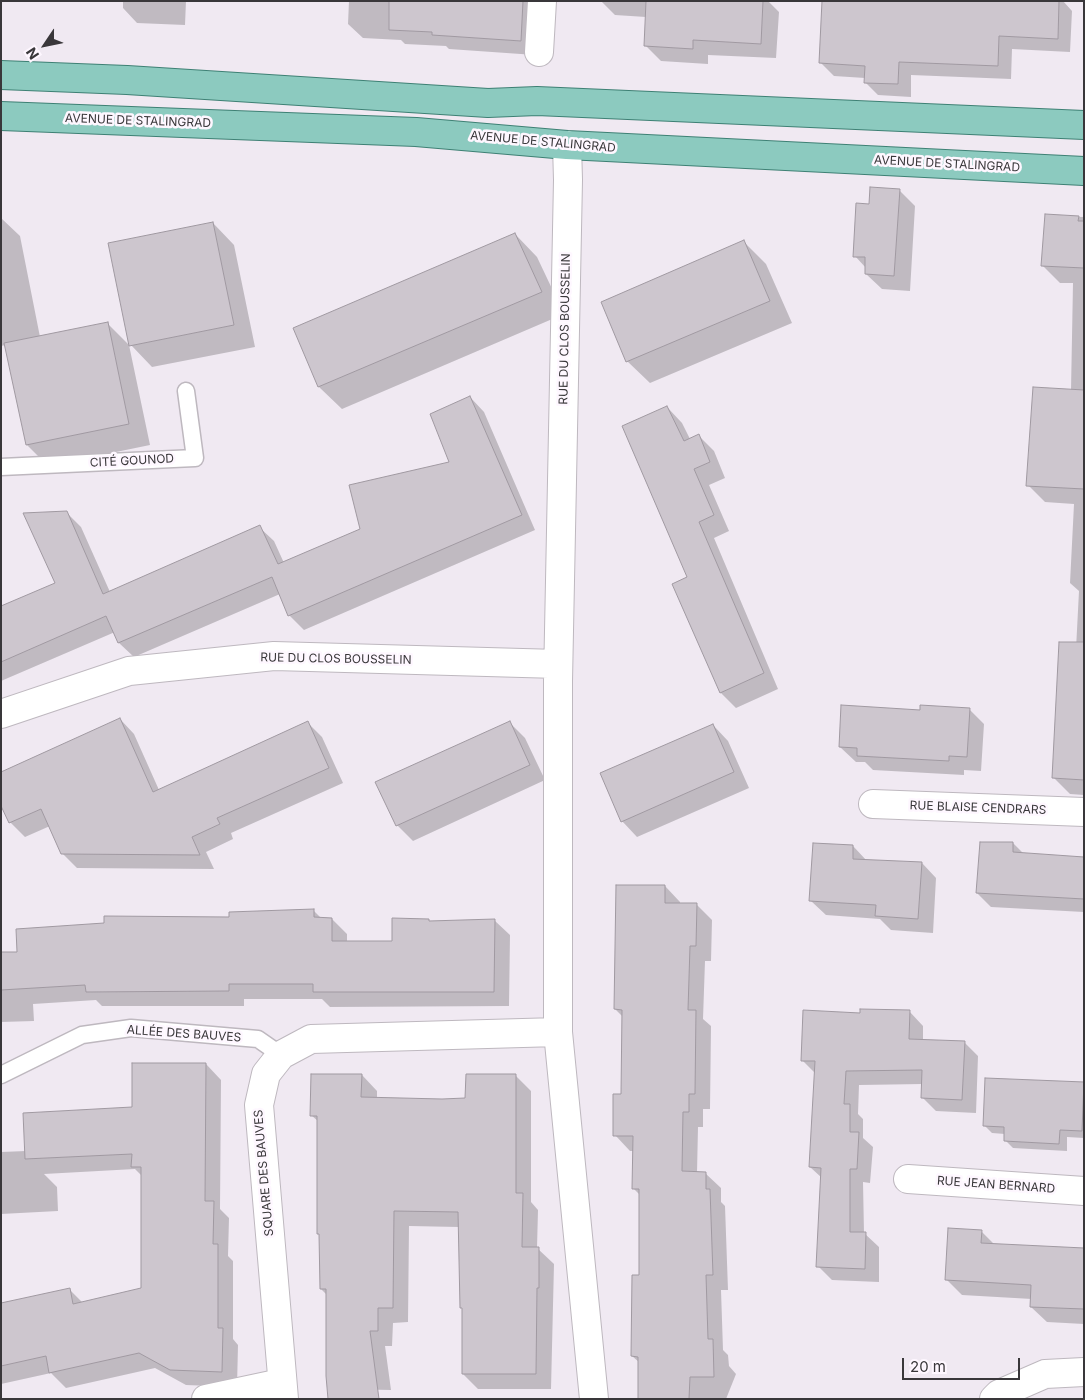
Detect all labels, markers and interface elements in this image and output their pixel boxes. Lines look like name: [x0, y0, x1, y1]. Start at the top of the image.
north arrow: [20, 20, 70, 70]
text: N: [22, 44, 42, 63]
street label: AVENUE DE STALINGRAD: [65, 111, 211, 131]
street label: AVENUE DE STALINGRAD: [470, 128, 616, 156]
street label: AVENUE DE STALINGRAD: [874, 153, 1020, 175]
street label: RUE DU CLOS BOUSSELIN: [556, 253, 574, 405]
street label: CITÉ GOUNOD: [90, 452, 174, 470]
street label: RUE DU CLOS BOUSSELIN: [260, 650, 412, 668]
street label: RUE BLAISE CENDRARS: [909, 798, 1047, 818]
street label: ALLÉE DES BAUVES: [126, 1023, 242, 1045]
street label: SQUARE DES BAUVES: [251, 1109, 277, 1237]
street label: RUE JEAN BERNARD: [936, 1174, 1056, 1196]
scale bar: [905, 1348, 1022, 1380]
text: 20 m: [910, 1357, 946, 1376]

